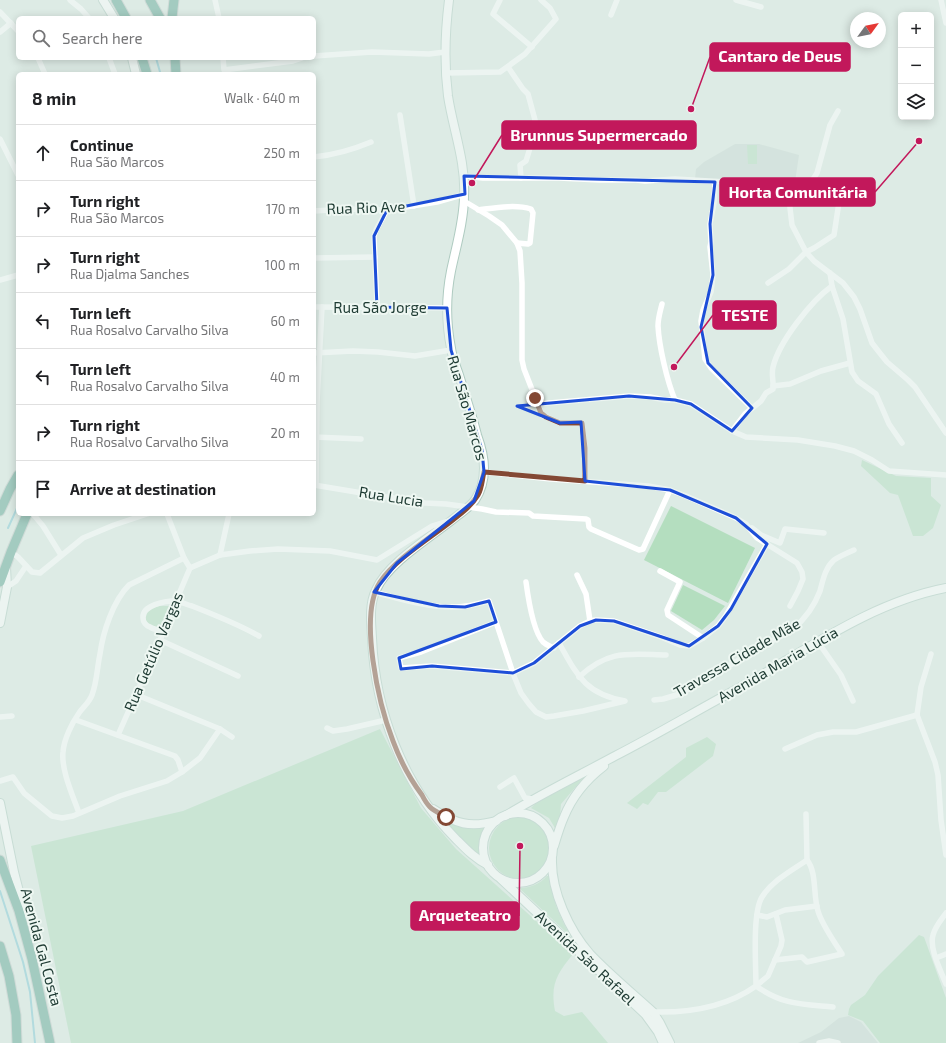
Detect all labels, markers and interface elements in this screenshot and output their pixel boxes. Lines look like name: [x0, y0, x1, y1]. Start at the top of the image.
north arrow: [850, 12, 886, 48]
map controls: [898, 12, 934, 120]
button: +: [898, 12, 934, 48]
search box: [16, 16, 316, 60]
icon: search: [30, 27, 52, 49]
text: Search here: [62, 29, 143, 47]
callout: Cantaro de Deus: [710, 43, 850, 71]
text: Cantaro de Deus: [718, 46, 842, 65]
button: −: [898, 48, 934, 84]
button: layers: [898, 84, 934, 120]
text: 8 min: [32, 88, 76, 108]
text: Walk · 640 m: [224, 90, 300, 106]
callout: Brunnus Supermercado: [502, 121, 696, 149]
text: Brunnus Supermercado: [510, 125, 688, 144]
text: Continue: [70, 136, 133, 154]
icon: ahead: [32, 142, 54, 164]
text: 250 m: [264, 145, 300, 161]
text: Rua São Marcos: [70, 154, 164, 170]
callout: Horta Comunitária: [720, 178, 875, 206]
text: Horta Comunitária: [729, 182, 867, 201]
text: Turn right: [70, 192, 140, 210]
street label: Rua Rio Ave: [326, 197, 406, 217]
icon: right: [32, 198, 54, 220]
text: 170 m: [266, 201, 300, 217]
text: Rua São Marcos: [70, 210, 164, 226]
text: Turn right: [70, 248, 140, 266]
icon: right: [32, 254, 54, 276]
text: 100 m: [265, 257, 300, 273]
text: Rua Djalma Sanches: [70, 266, 189, 282]
street label: Rua São Jorge: [333, 298, 427, 316]
callout: TESTE: [713, 301, 776, 329]
text: Turn left: [70, 304, 131, 322]
text: TESTE: [721, 305, 769, 324]
icon: left: [32, 310, 54, 332]
text: 60 m: [270, 313, 300, 329]
text: Rua Rosalvo Carvalho Silva: [70, 322, 229, 338]
street label: Rua São Marcos: [444, 353, 492, 462]
text: Turn left: [70, 360, 131, 378]
icon: left: [32, 366, 54, 388]
text: 40 m: [270, 369, 300, 385]
text: Rua Rosalvo Carvalho Silva: [70, 378, 229, 394]
route end: [526, 389, 544, 407]
text: Turn right: [70, 416, 140, 434]
icon: right: [32, 422, 54, 444]
text: 20 m: [271, 425, 300, 441]
text: Rua Rosalvo Carvalho Silva: [70, 434, 229, 450]
icon: arrive: [32, 478, 54, 500]
text: Arrive at destination: [70, 480, 216, 498]
street label: Rua Lucia: [358, 482, 425, 510]
street label: Rua Getúlio Vargas: [120, 589, 186, 714]
street label: Travessa Cidade Mãe: [670, 614, 803, 701]
street label: Avenida Maria Lúcia: [714, 622, 841, 706]
route start: [437, 808, 455, 826]
street label: Avenida Gal Costa: [18, 886, 66, 1008]
callout: Arqueteatro: [411, 902, 519, 930]
text: Arqueteatro: [419, 905, 511, 924]
street label: Avenida São Rafael: [532, 906, 640, 1009]

